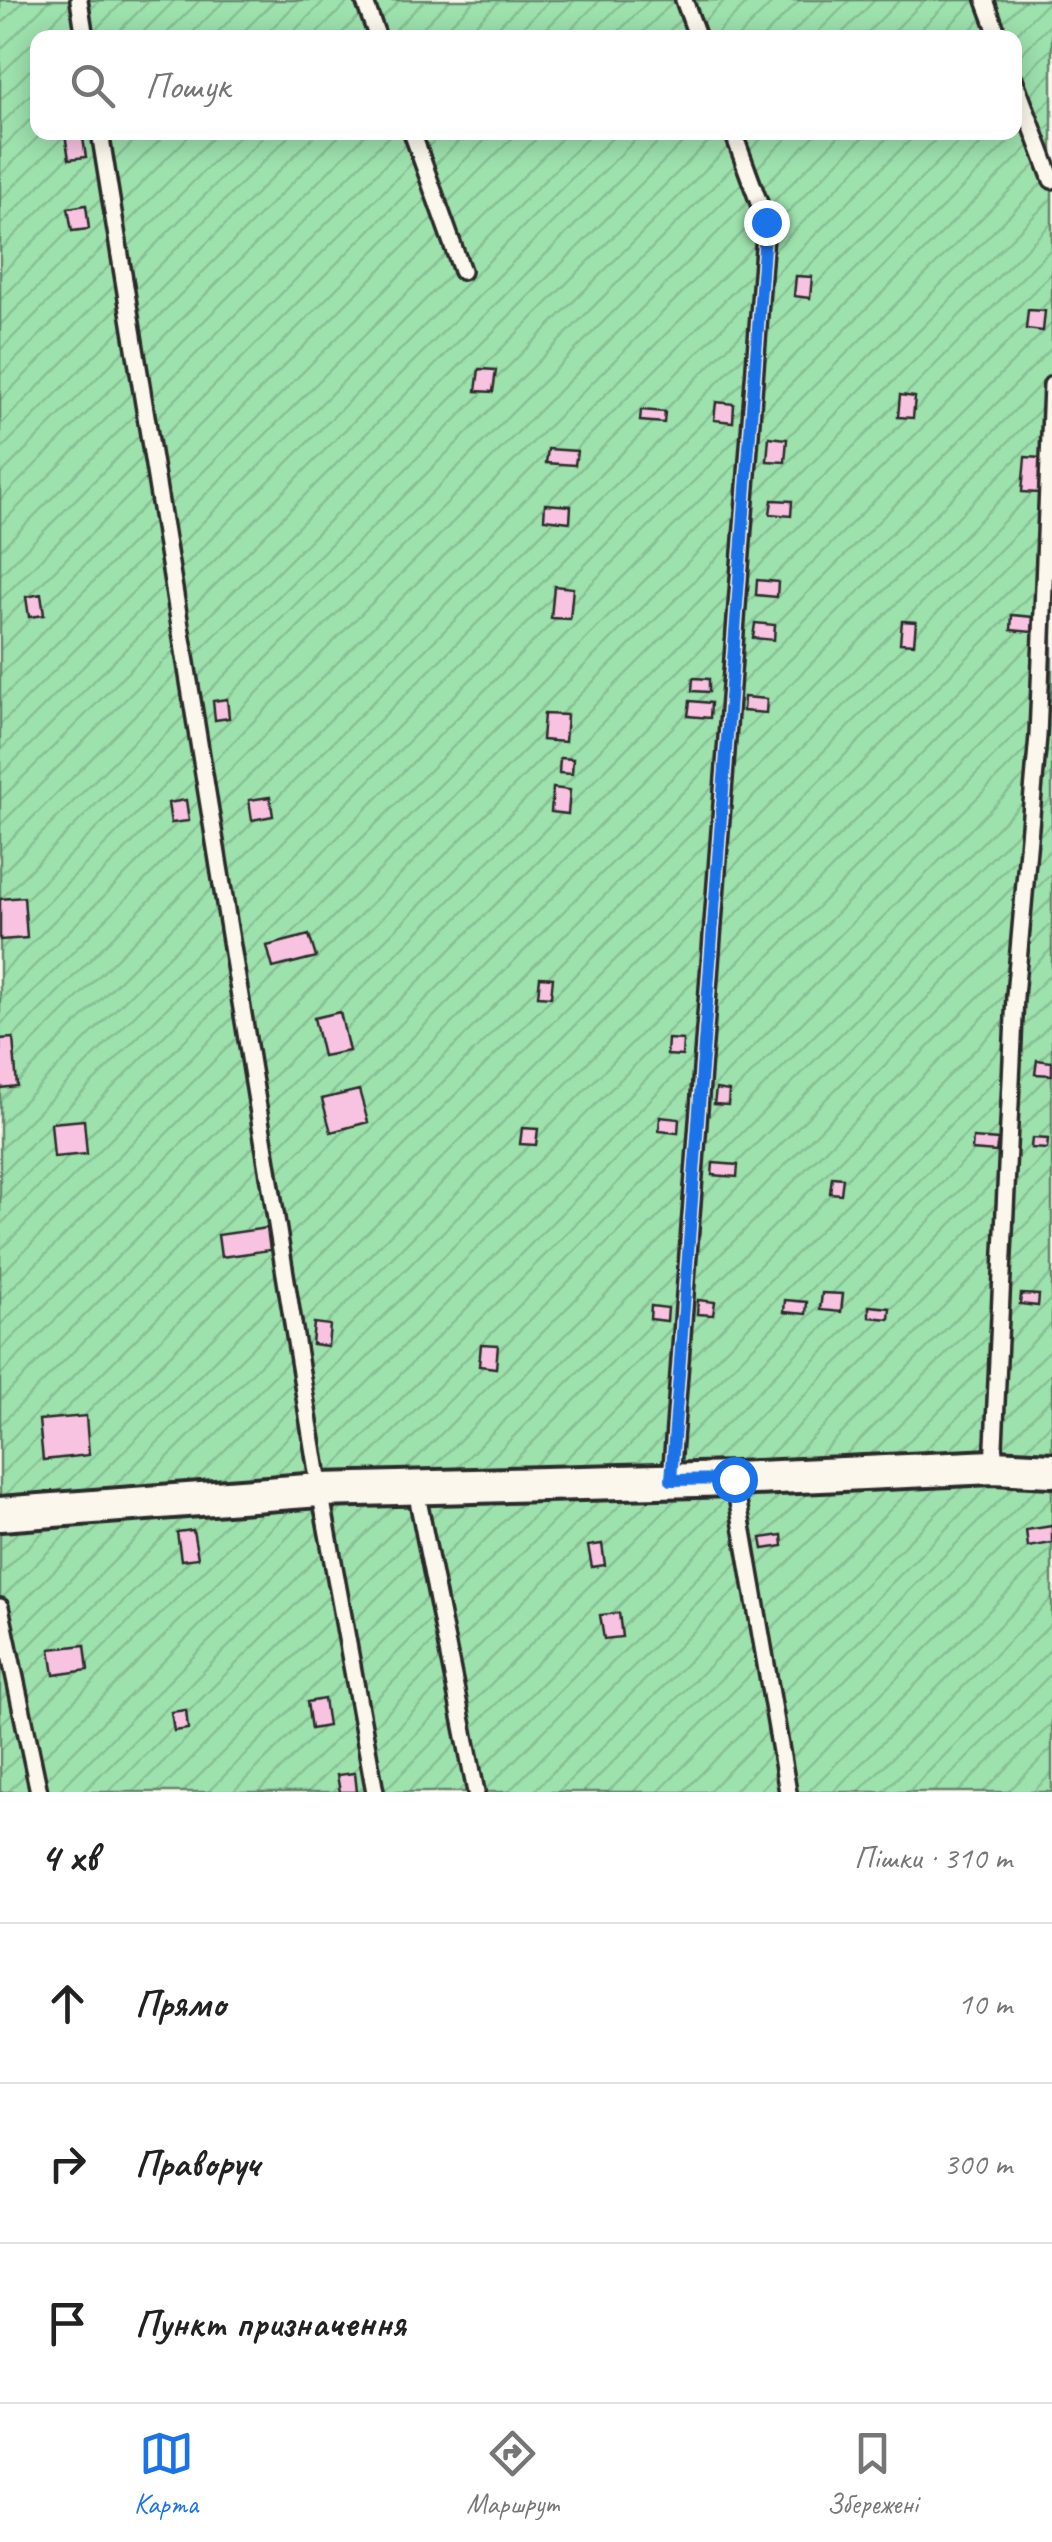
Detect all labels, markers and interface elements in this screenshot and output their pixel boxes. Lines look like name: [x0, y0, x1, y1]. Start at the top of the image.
search box: [30, 30, 1022, 140]
icon: search: [65, 58, 120, 113]
text: Пошук: [145, 62, 230, 109]
route end: [744, 200, 790, 246]
route start: [712, 1457, 758, 1503]
text: 4 хв: [40, 1831, 97, 1884]
text: Пішки · 310 m: [854, 1837, 1012, 1878]
icon: ahead: [40, 1976, 95, 2031]
text: Прямо: [135, 1980, 225, 2027]
text: 10 m: [958, 1983, 1012, 2024]
icon: right: [40, 2136, 95, 2191]
text: Праворуч: [135, 2140, 259, 2187]
text: 300 m: [943, 2143, 1012, 2184]
icon: arrive: [40, 2296, 95, 2351]
text: Пункт призначення: [135, 2300, 406, 2347]
tab: Карта: [134, 2426, 198, 2521]
tab: Маршрут: [466, 2426, 559, 2521]
tab: Збережені: [827, 2426, 918, 2521]

